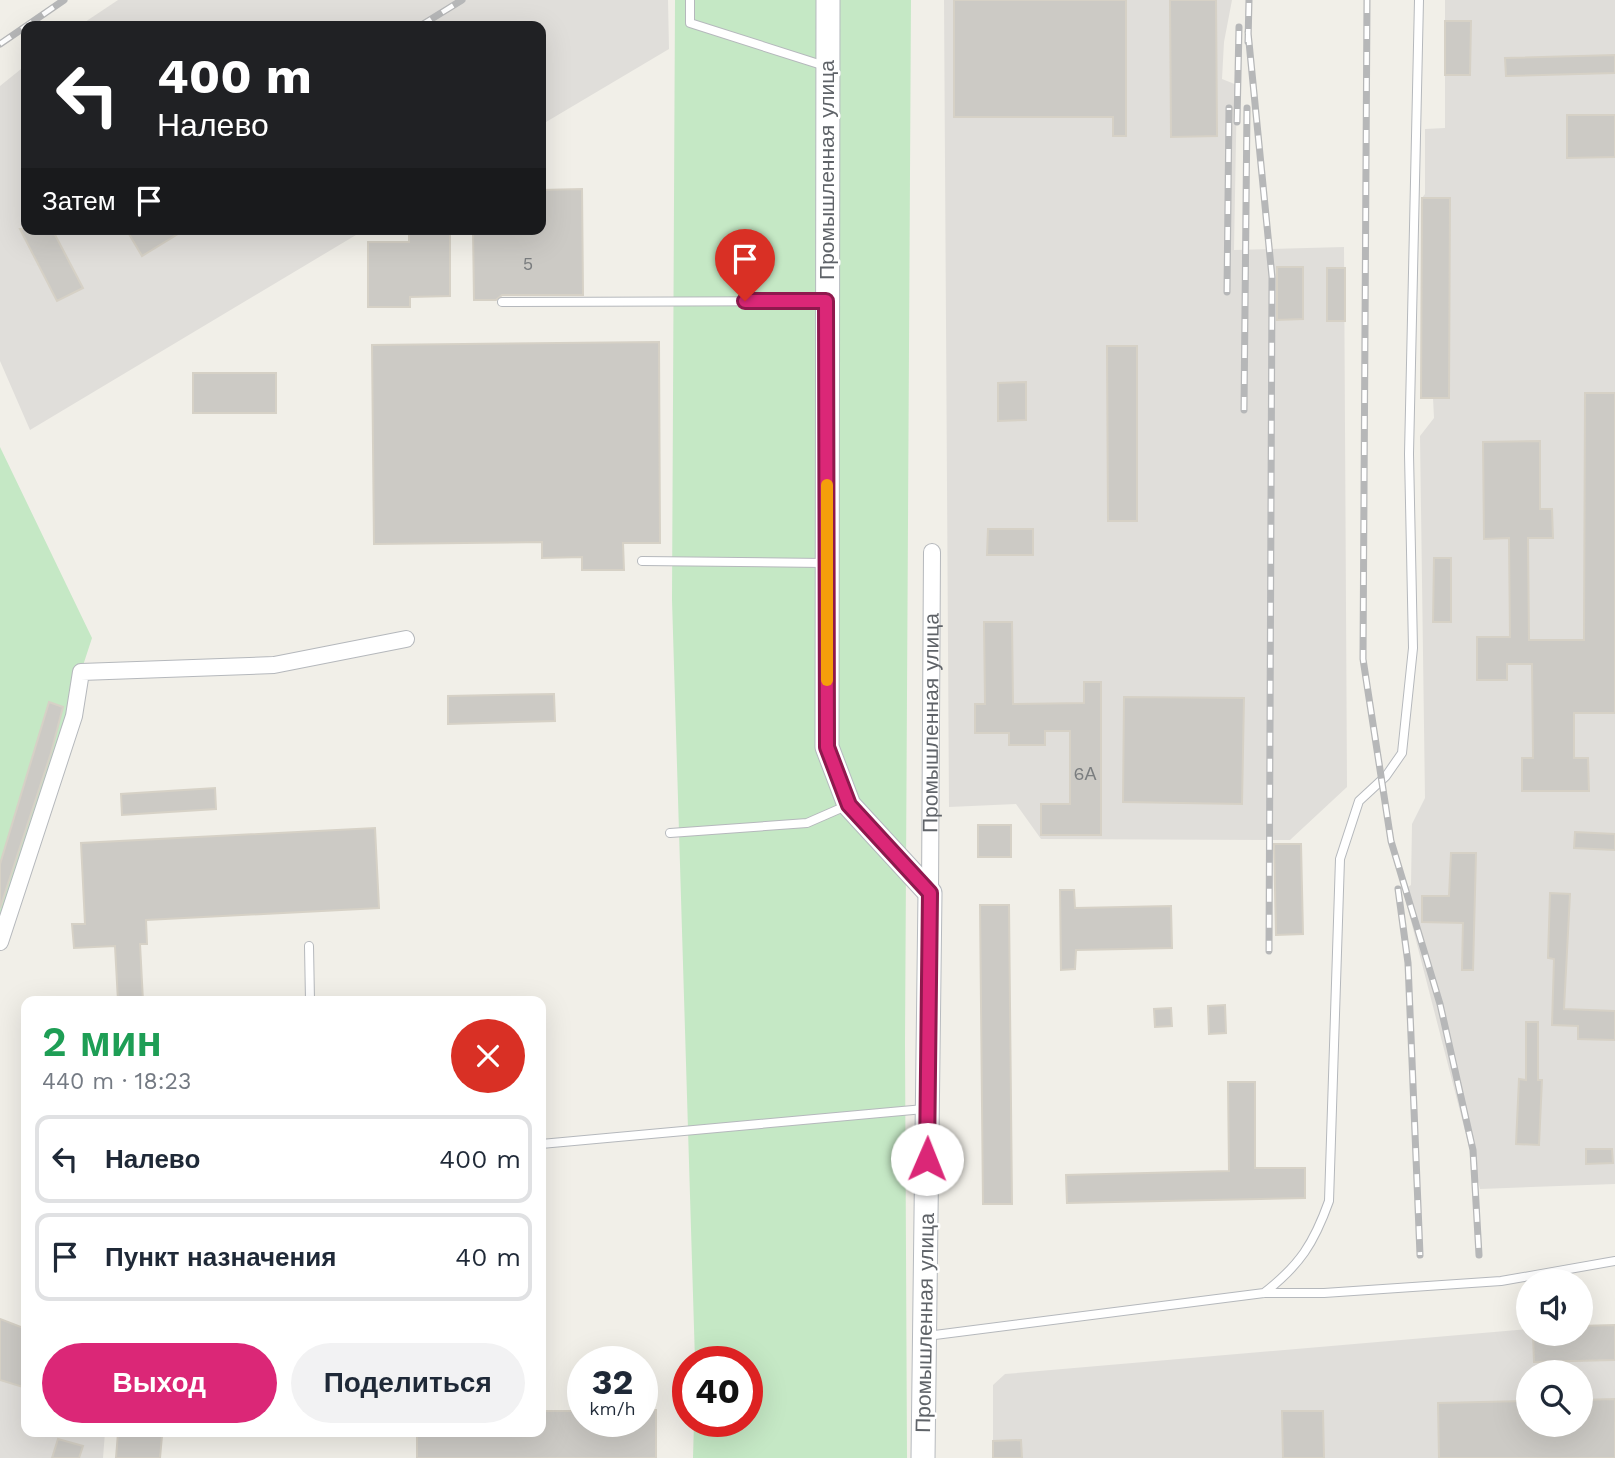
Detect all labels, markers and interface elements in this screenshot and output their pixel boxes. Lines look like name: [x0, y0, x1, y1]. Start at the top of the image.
text: 400 m: [157, 47, 312, 105]
icon: left: [42, 49, 133, 140]
street label: Промышленная улица: [814, 60, 839, 280]
text: Налево: [157, 106, 269, 144]
icon: arrive: [130, 182, 168, 220]
text: Затем: [42, 186, 116, 216]
pin: [715, 229, 775, 301]
icon: arrive: [726, 240, 764, 278]
house number: 5: [523, 253, 533, 274]
street label: Промышленная улица: [917, 613, 944, 833]
house number: 6А: [1074, 763, 1096, 784]
text: 2 мин: [42, 1017, 162, 1066]
button: close: [451, 1019, 525, 1093]
text: 440 m · 18:23: [42, 1068, 191, 1095]
position arrow: [890, 1122, 964, 1196]
icon: left: [46, 1140, 84, 1178]
text: Налево: [105, 1144, 200, 1174]
text: 400 m: [439, 1144, 521, 1174]
street label: Промышленная улица: [910, 1213, 939, 1433]
icon: arrive: [46, 1238, 84, 1276]
text: Пункт назначения: [105, 1242, 336, 1272]
text: 40 m: [455, 1242, 521, 1272]
map controls: [1516, 1269, 1593, 1437]
button: sound: [1516, 1269, 1593, 1346]
button: Выход: [42, 1343, 277, 1423]
button: Поделиться: [291, 1343, 525, 1423]
speed limit sign: 40: [672, 1346, 763, 1437]
button: search: [1516, 1360, 1593, 1437]
text: 32: [592, 1361, 633, 1403]
text: km/h: [589, 1398, 636, 1419]

